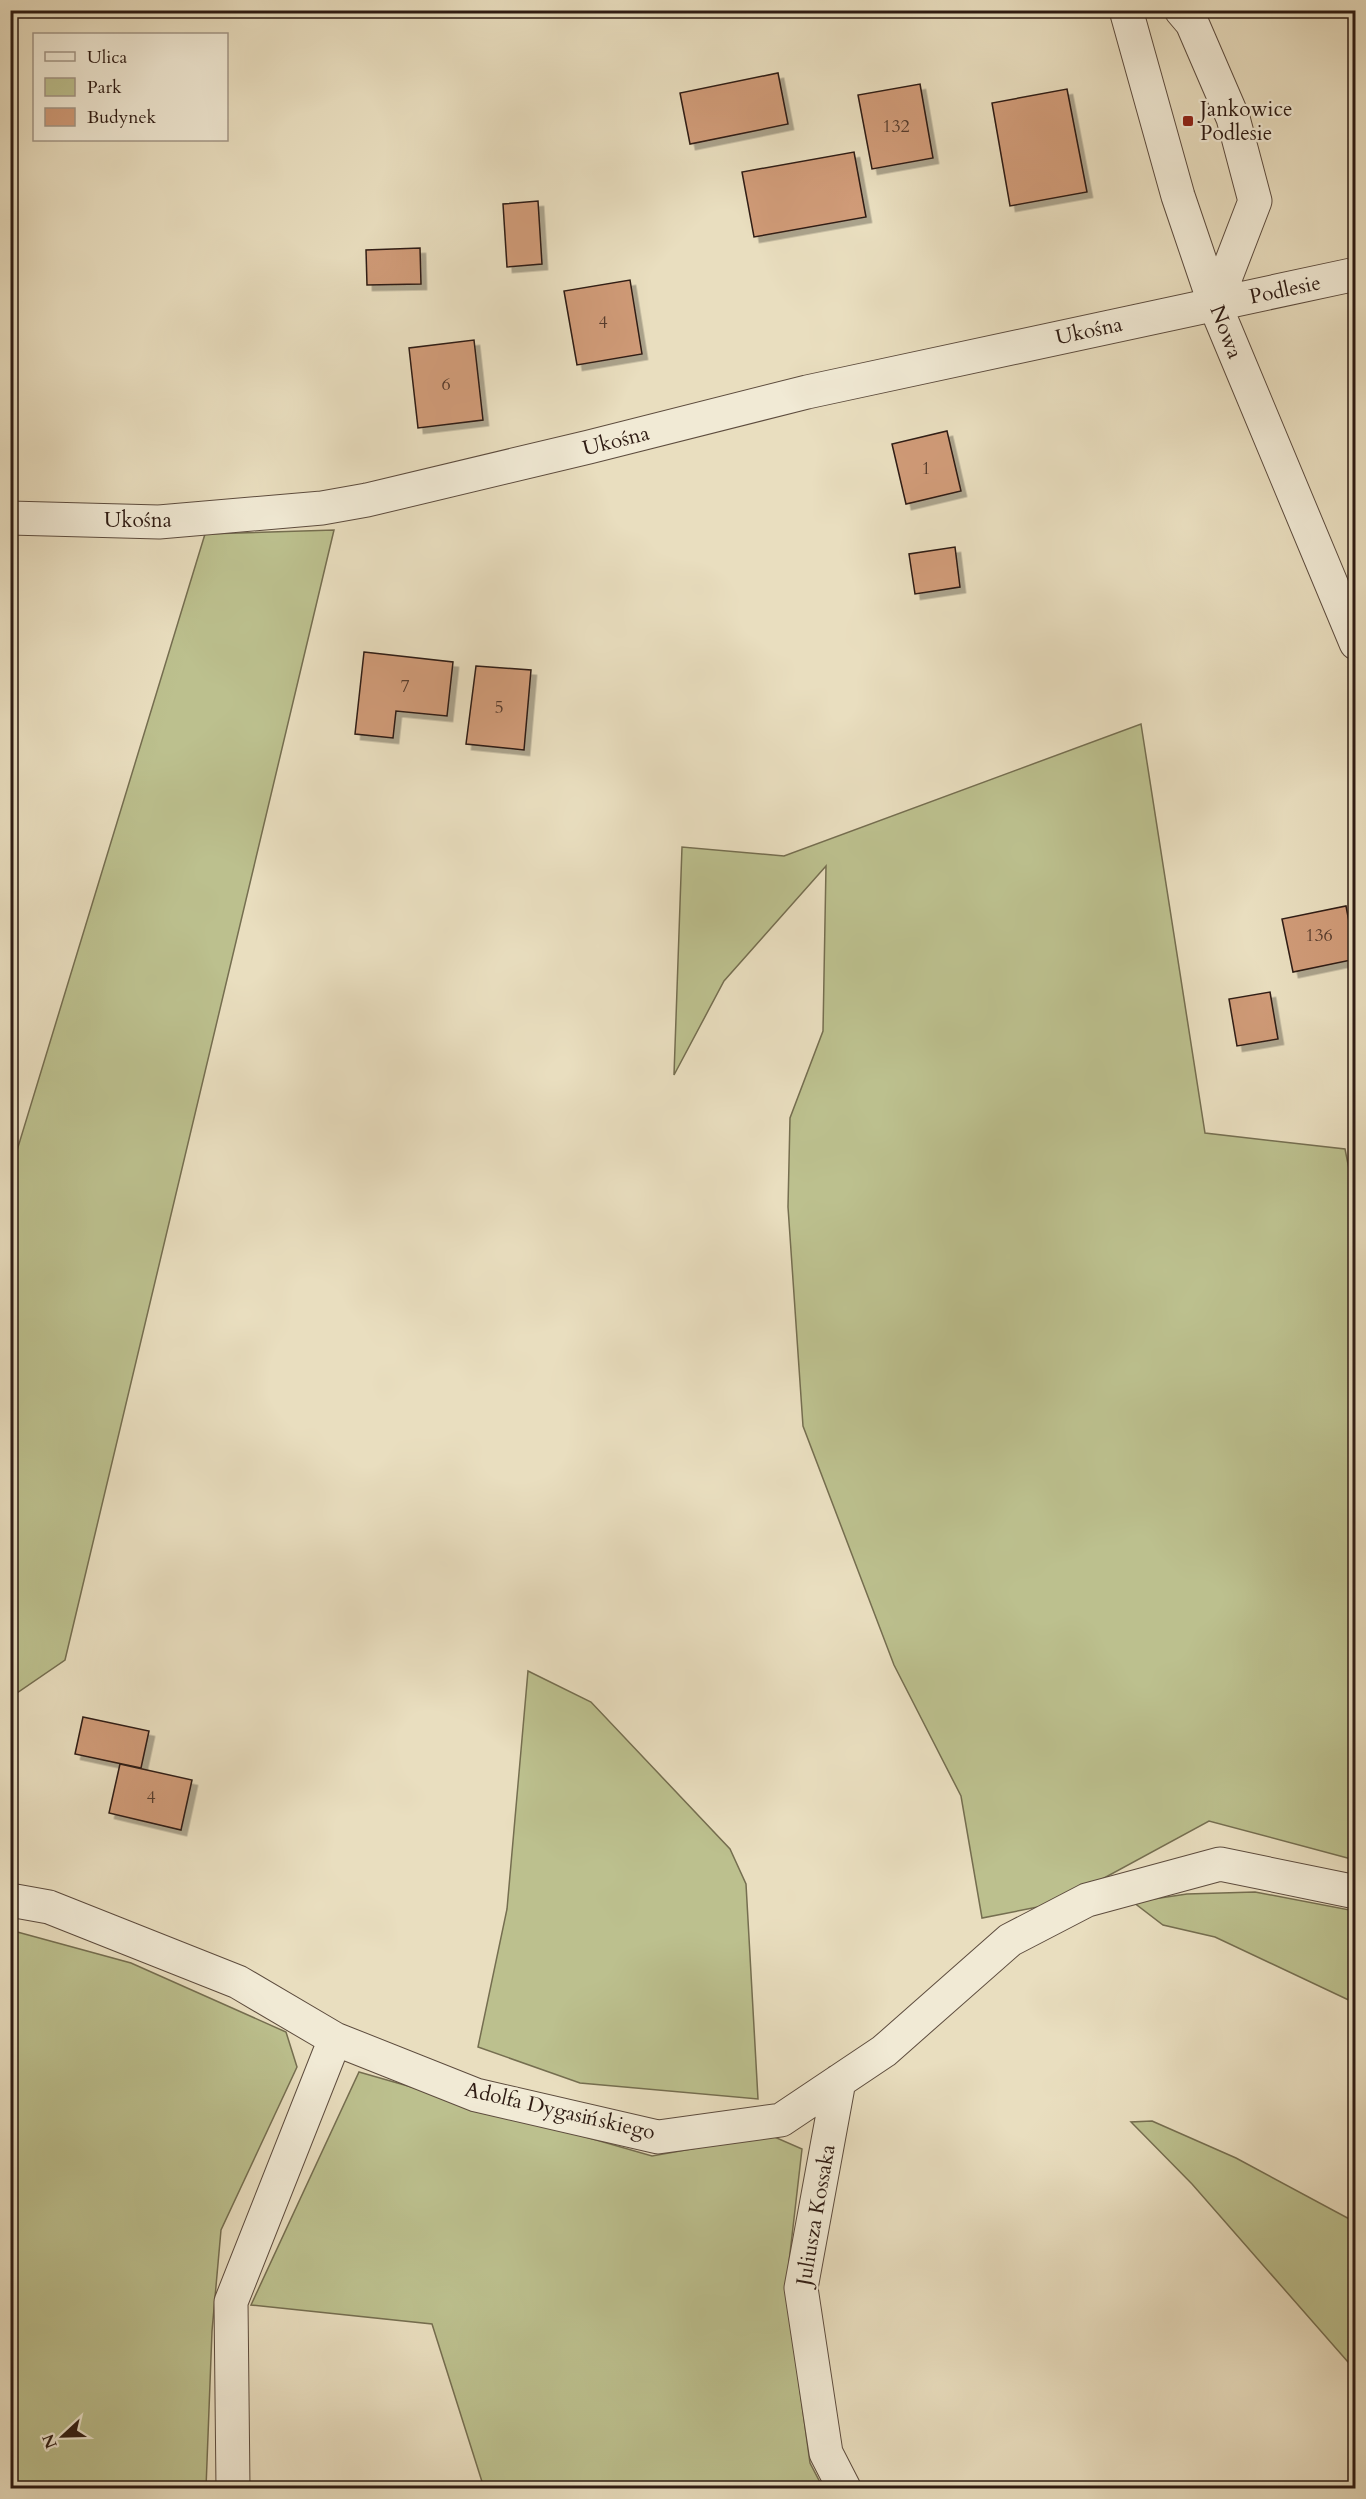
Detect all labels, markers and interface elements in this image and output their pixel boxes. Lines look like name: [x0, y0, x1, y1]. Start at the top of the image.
legend: [33, 33, 228, 141]
text: Ulica: [87, 45, 128, 70]
text: Park: [87, 75, 122, 100]
place label: Jankowice Podlesie: [1197, 95, 1293, 148]
text: Budynek: [87, 105, 157, 130]
house number: 132: [882, 114, 910, 139]
marker: Jankowice Podlesie: [1181, 114, 1195, 128]
street label: Podlesie: [1247, 268, 1323, 312]
street label: Nowa: [1203, 301, 1249, 363]
house number: 4: [598, 310, 608, 335]
street label: Ukośna: [1053, 310, 1125, 352]
house number: 6: [441, 372, 451, 397]
street label: Ukośna: [580, 419, 652, 463]
house number: 1: [921, 456, 931, 481]
street label: Ukośna: [104, 506, 172, 535]
house number: 7: [400, 674, 410, 699]
house number: 5: [494, 695, 504, 720]
house number: 136: [1305, 923, 1333, 948]
house number: 4: [146, 1785, 156, 1810]
street label: Adolfa Dygasińskiego: [462, 2075, 658, 2147]
street label: Juliusza Kossaka: [789, 2142, 843, 2291]
north arrow: [33, 2406, 93, 2466]
text: N: [37, 2431, 63, 2452]

